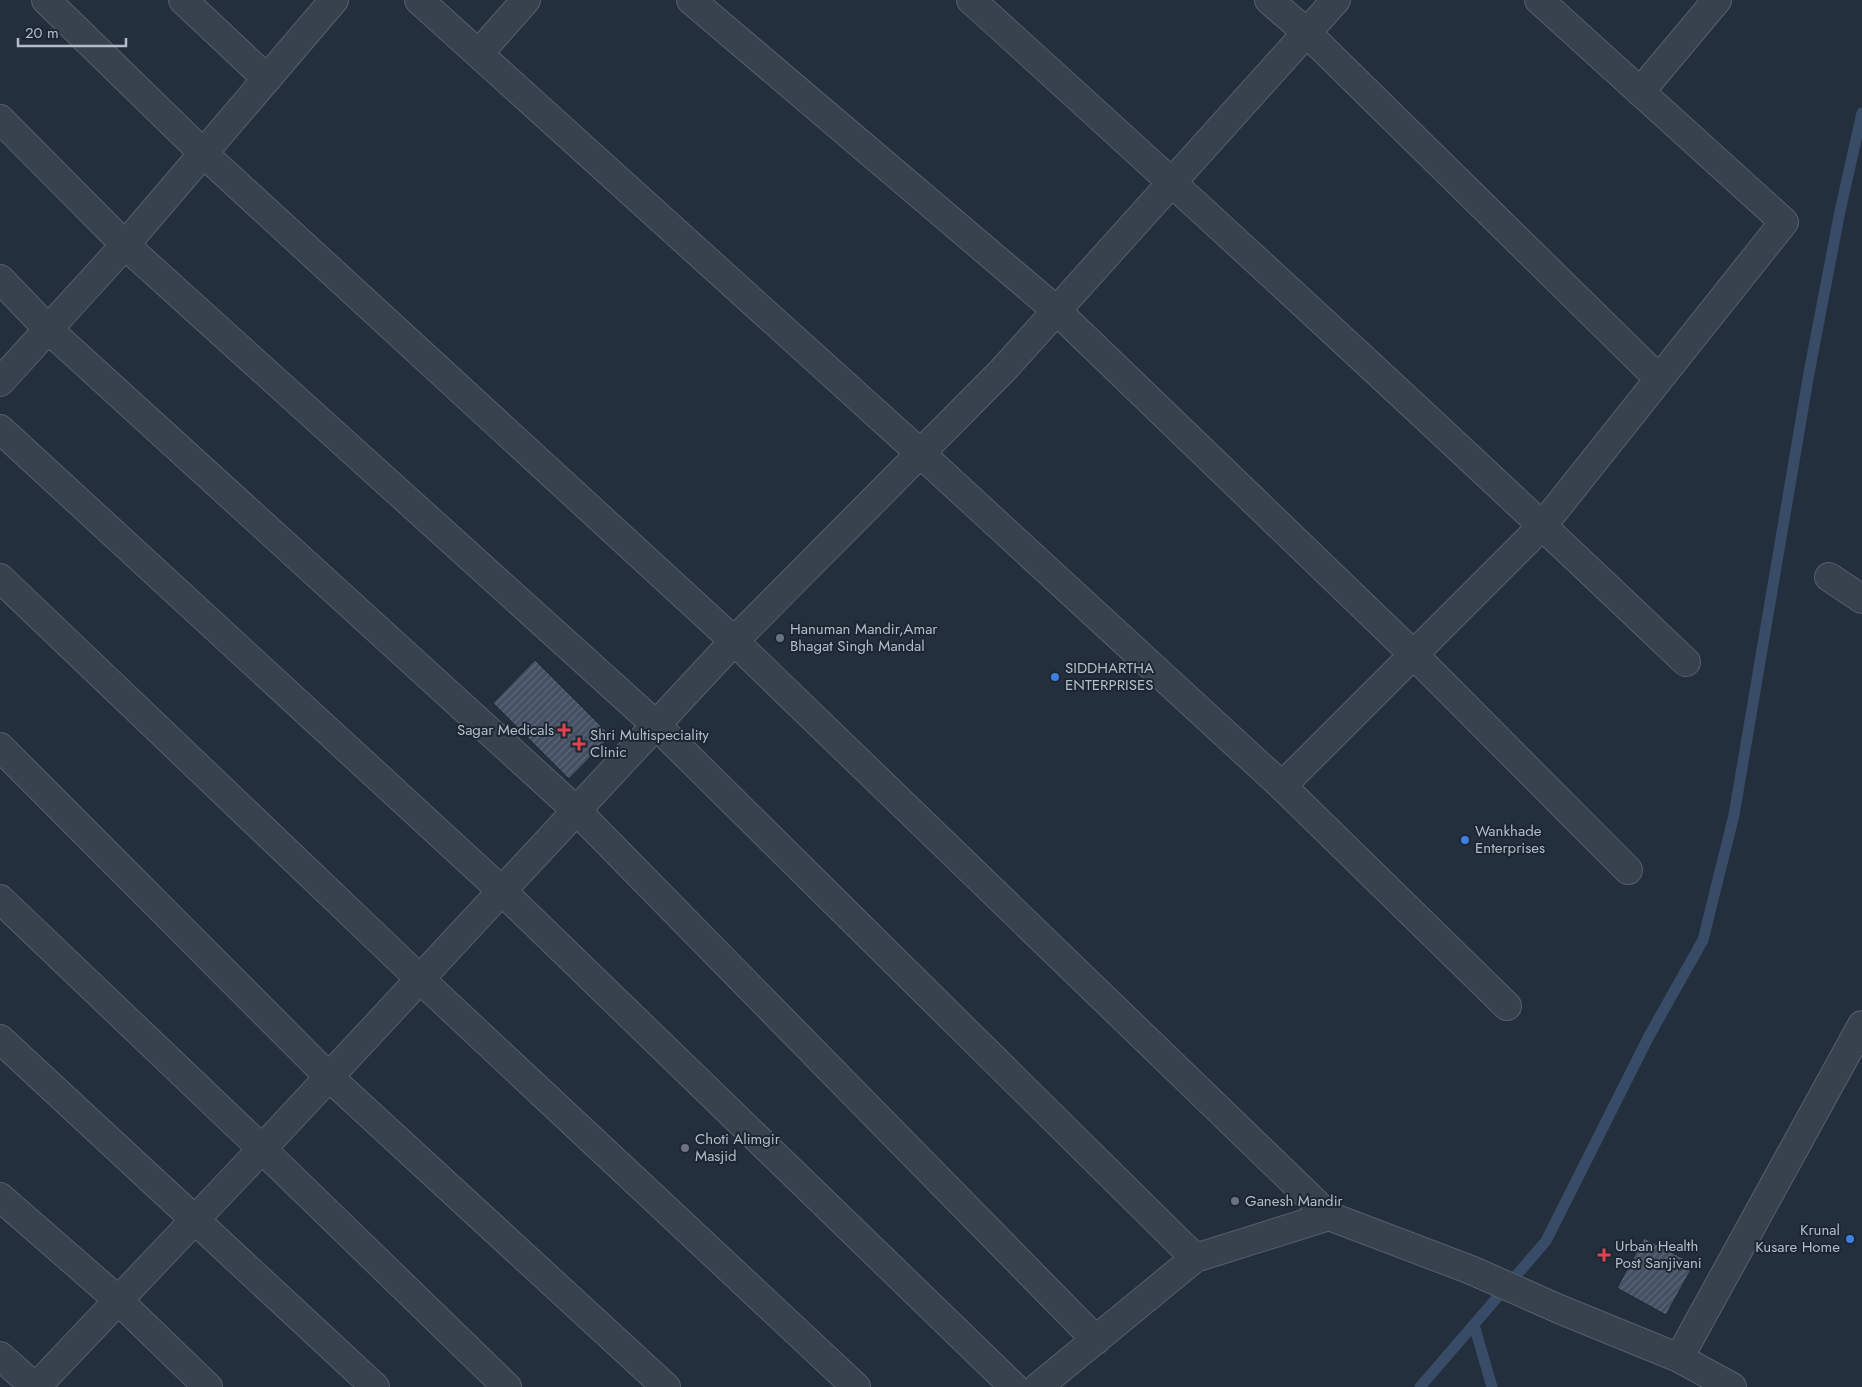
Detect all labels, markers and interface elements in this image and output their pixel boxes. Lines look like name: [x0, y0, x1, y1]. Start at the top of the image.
scale bar: [18, 15, 125, 47]
text: 20 m: [25, 22, 59, 44]
place label: Hanuman Mandir,Amar Bhagat Singh Mandal: [790, 618, 938, 657]
marker: Hanuman Mandir,Amar Bhagat Singh Mandal: [774, 632, 786, 644]
place label: SIDDHARTHA ENTERPRISES: [1065, 657, 1154, 696]
marker: SIDDHARTHA ENTERPRISES: [1049, 671, 1061, 683]
place label: Sagar Medicals: [457, 719, 554, 741]
marker: Sagar Medicals: [558, 724, 570, 736]
place label: Shri Multispeciality Clinic: [590, 724, 709, 763]
marker: Shri Multispeciality Clinic: [572, 737, 586, 751]
place label: Wankhade Enterprises: [1475, 820, 1545, 859]
marker: Wankhade Enterprises: [1459, 834, 1471, 846]
place label: Choti Alimgir Masjid: [695, 1128, 781, 1167]
marker: Choti Alimgir Masjid: [679, 1142, 691, 1154]
place label: Ganesh Mandir: [1245, 1190, 1344, 1212]
marker: Ganesh Mandir: [1229, 1195, 1241, 1207]
place label: Krunal Kusare Home: [1755, 1219, 1840, 1258]
marker: Krunal Kusare Home: [1844, 1233, 1856, 1245]
place label: Urban Health Post Sanjivani: [1615, 1235, 1702, 1274]
marker: Urban Health Post Sanjivani: [1597, 1248, 1611, 1262]

